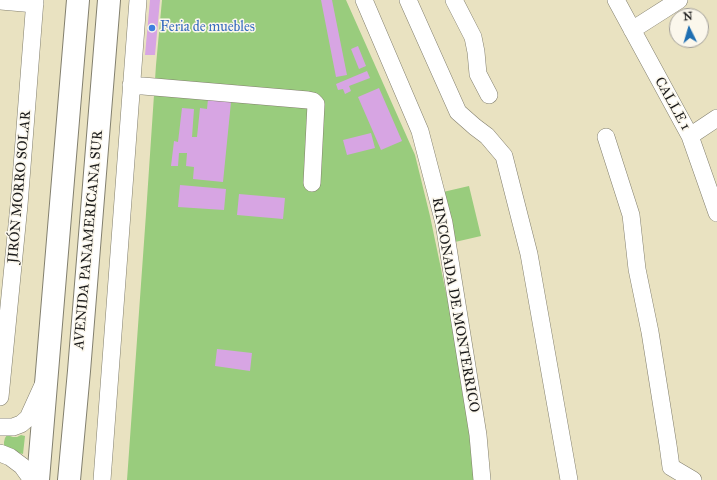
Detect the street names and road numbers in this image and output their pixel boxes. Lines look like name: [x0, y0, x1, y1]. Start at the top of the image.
street label: CALLE 1: [651, 74, 693, 134]
street label: JIRÓN MORRO SOLAR: [5, 110, 35, 264]
street label: AVENIDA PANAMERICANA SUR: [71, 130, 107, 350]
street label: RINCONADA DE MONTERRICO: [428, 196, 482, 414]

